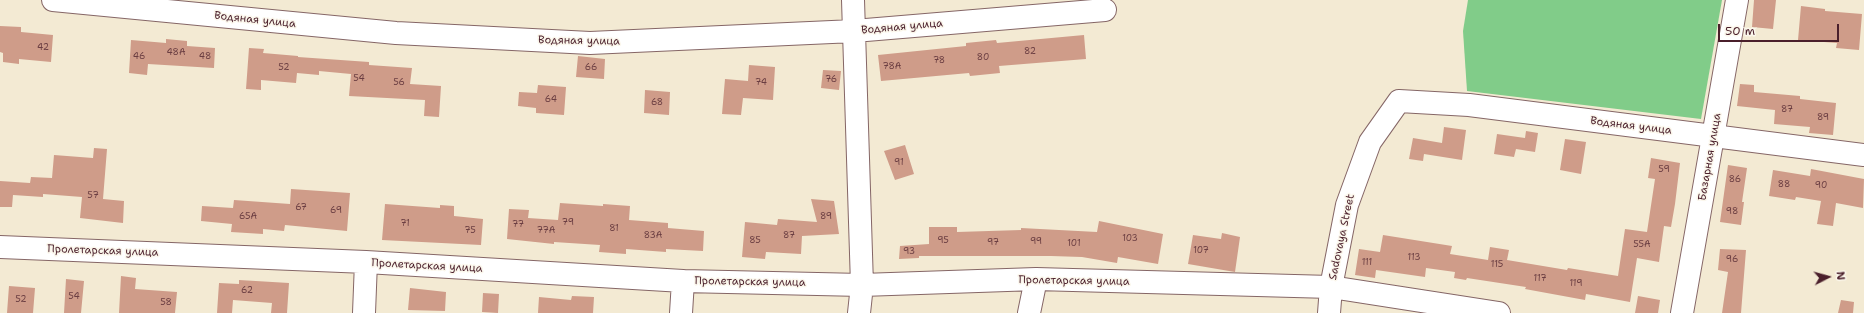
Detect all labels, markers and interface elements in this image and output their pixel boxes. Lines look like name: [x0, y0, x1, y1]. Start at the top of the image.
street label: Водяная улица: [214, 9, 296, 31]
scale bar: [1720, 16, 1841, 42]
street label: Водяная улица: [861, 17, 943, 37]
text: 50 m: [1725, 23, 1755, 39]
street label: Водяная улица: [538, 34, 620, 48]
house number: 42: [37, 43, 49, 53]
house number: 82: [1024, 47, 1036, 57]
house number: 48А: [167, 48, 185, 58]
house number: 46: [133, 52, 145, 62]
house number: 48: [199, 52, 211, 62]
house number: 80: [977, 53, 989, 63]
house number: 78: [933, 56, 945, 66]
house number: 78А: [883, 62, 901, 72]
house number: 52: [278, 63, 290, 73]
house number: 66: [585, 63, 597, 73]
house number: 54: [353, 74, 365, 84]
house number: 76: [825, 75, 837, 85]
house number: 56: [393, 78, 405, 88]
house number: 74: [755, 78, 767, 88]
house number: 64: [545, 95, 557, 105]
house number: 68: [651, 98, 663, 108]
house number: 87: [1781, 105, 1793, 115]
street label: Базарная улица: [1696, 112, 1724, 202]
house number: 89: [1817, 113, 1829, 123]
street label: Водяная улица: [1590, 114, 1672, 138]
house number: 91: [894, 158, 904, 168]
house number: 59: [1658, 165, 1670, 175]
house number: 86: [1729, 175, 1741, 185]
house number: 88: [1778, 180, 1790, 190]
house number: 90: [1815, 181, 1827, 191]
house number: 57: [87, 191, 99, 201]
street label: Sadovaya Street: [1326, 193, 1358, 281]
house number: 67: [295, 203, 307, 213]
house number: 69: [330, 206, 342, 216]
house number: 98: [1726, 207, 1738, 217]
house number: 65А: [239, 212, 257, 222]
house number: 89: [820, 212, 832, 222]
house number: 79: [562, 218, 574, 228]
house number: 71: [400, 219, 410, 229]
house number: 77: [512, 220, 524, 230]
house number: 81: [609, 224, 619, 234]
house number: 75: [464, 226, 476, 236]
house number: 77А: [537, 226, 555, 236]
house number: 83А: [644, 231, 662, 241]
house number: 87: [783, 231, 795, 241]
house number: 103: [1122, 234, 1138, 244]
house number: 85: [749, 236, 761, 246]
house number: 95: [937, 236, 949, 246]
house number: 99: [1030, 237, 1042, 247]
house number: 97: [987, 238, 999, 248]
house number: 101: [1067, 239, 1081, 249]
house number: 55А: [1633, 240, 1651, 250]
street label: Пролетарская улица: [47, 242, 159, 260]
house number: 107: [1193, 246, 1209, 256]
house number: 93: [903, 247, 915, 257]
house number: 113: [1407, 253, 1421, 263]
house number: 96: [1726, 255, 1738, 265]
street label: Пролетарская улица: [371, 257, 483, 275]
north arrow: [1808, 257, 1848, 297]
house number: 111: [1362, 258, 1372, 268]
house number: 115: [1491, 260, 1503, 270]
text: N: [1833, 271, 1848, 281]
street label: Пролетарская улица: [1018, 273, 1130, 289]
street label: Пролетарская улица: [694, 274, 806, 290]
house number: 117: [1533, 274, 1547, 284]
house number: 119: [1569, 279, 1583, 289]
house number: 62: [241, 286, 253, 296]
house number: 54: [68, 292, 80, 302]
house number: 52: [15, 295, 27, 305]
house number: 58: [160, 298, 172, 308]

